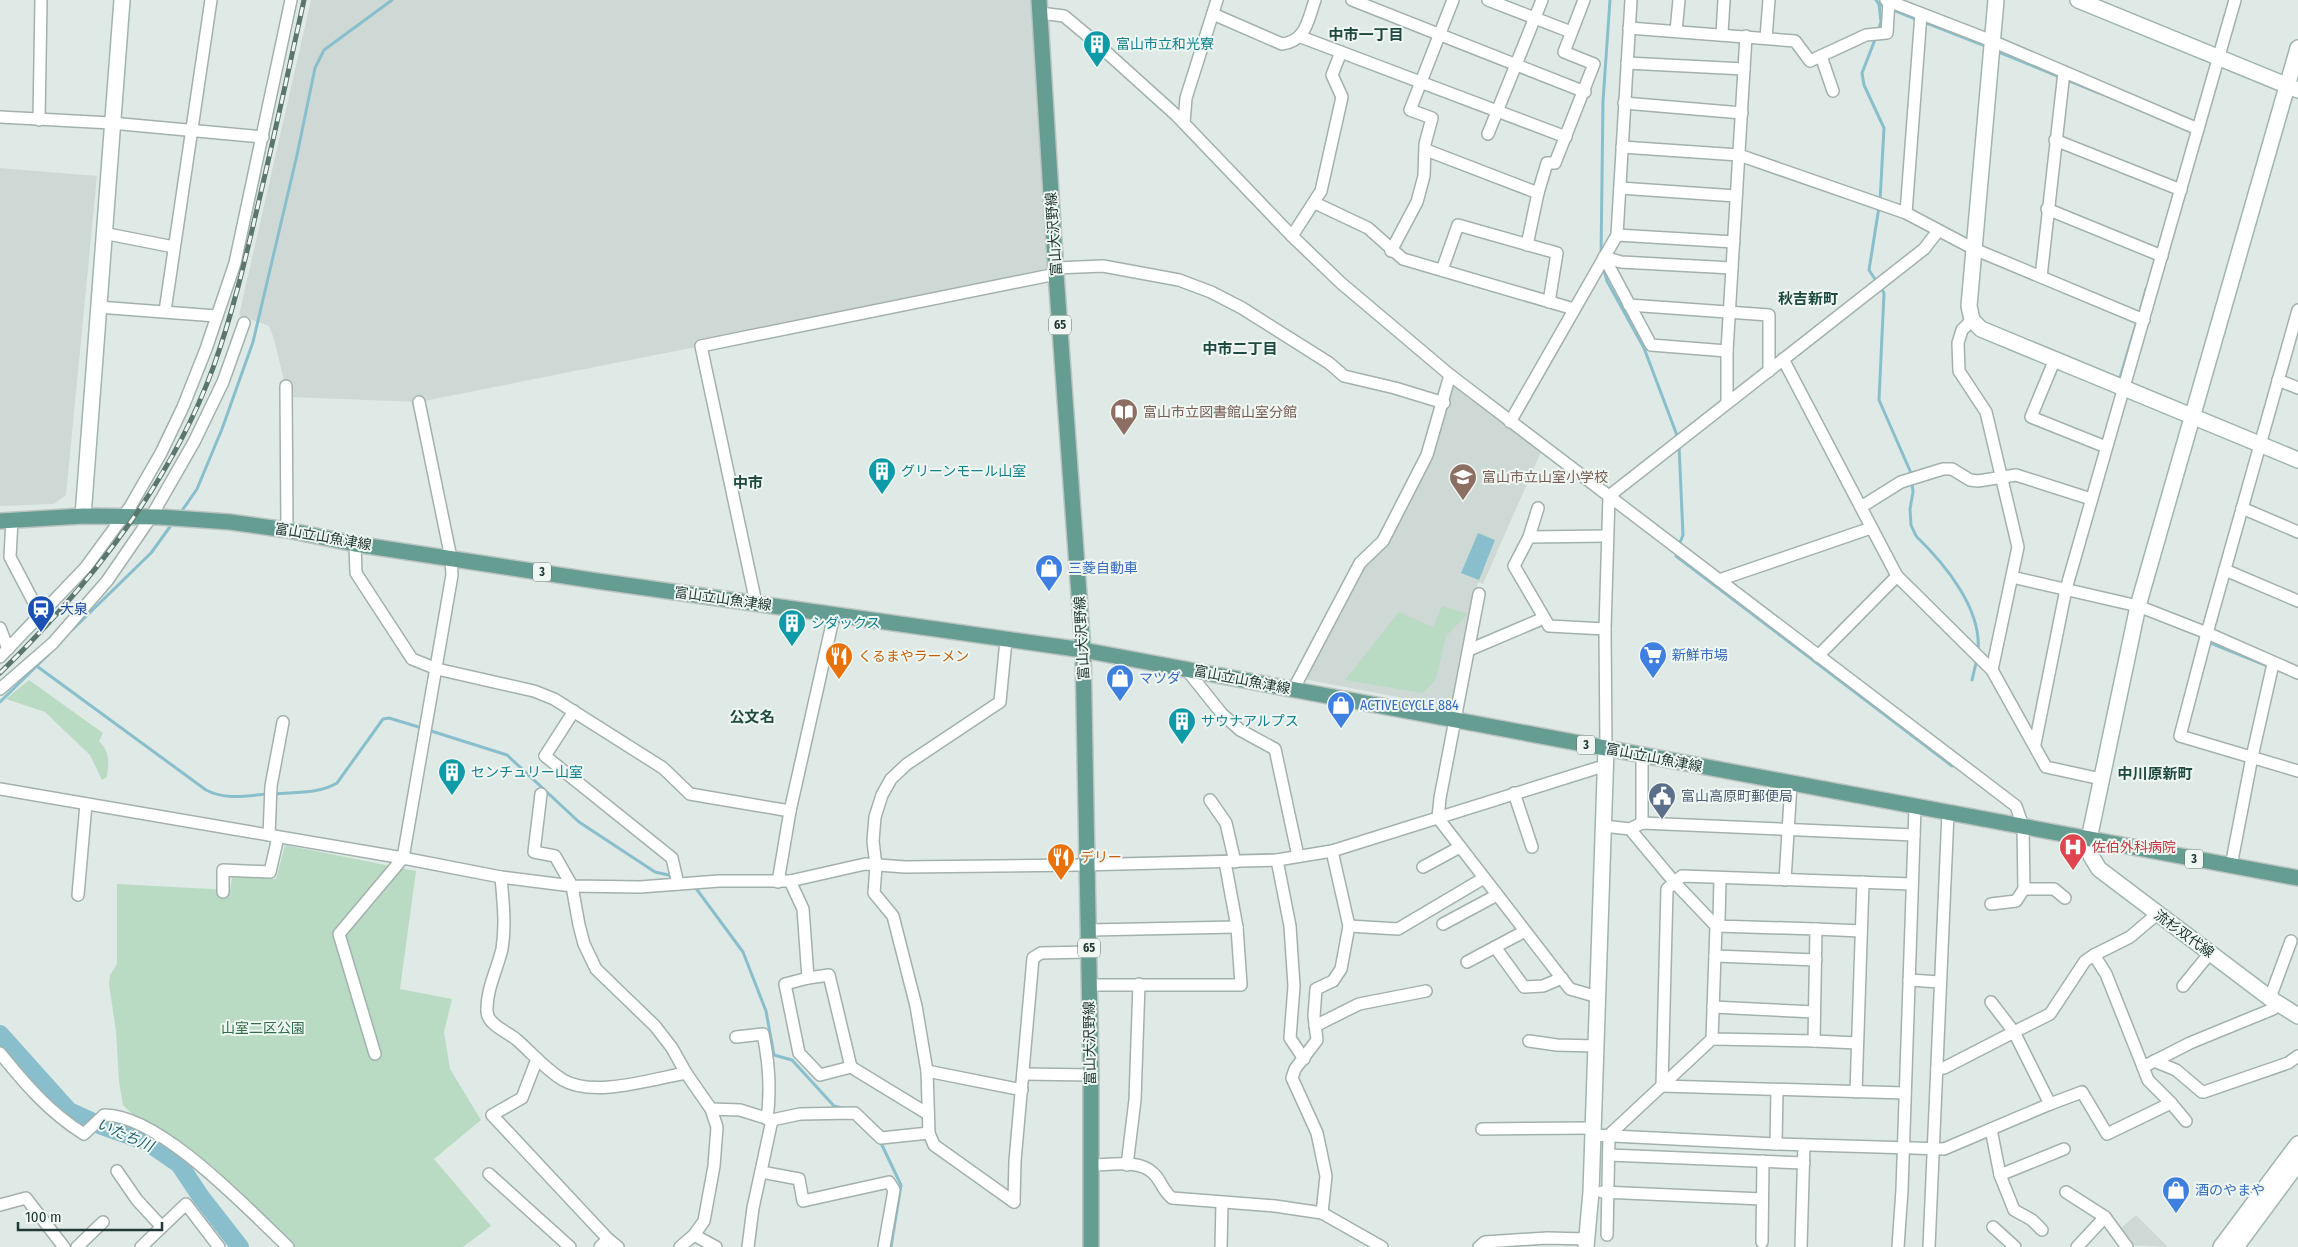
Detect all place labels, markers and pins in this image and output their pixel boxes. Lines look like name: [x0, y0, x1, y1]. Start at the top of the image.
building icon: 富山市立和光寮: [1082, 29, 1112, 68]
place label: 富山市立和光寮: [1116, 36, 1214, 53]
library icon: 富山市立図書館山室分館: [1109, 397, 1139, 436]
place label: 富山市立図書館山室分館: [1143, 404, 1297, 421]
building icon: グリーンモール山室: [867, 456, 897, 495]
school or university icon: 富山市立山室小学校: [1448, 462, 1478, 501]
place label: グリーンモール山室: [901, 463, 1026, 480]
place label: 富山市立山室小学校: [1482, 469, 1608, 486]
shop icon: 三菱自動車: [1034, 553, 1064, 592]
place label: 三菱自動車: [1068, 560, 1138, 577]
station icon: 大泉: [26, 594, 56, 633]
place label: 大泉: [60, 601, 88, 618]
building icon: シダックス: [777, 608, 807, 647]
place label: シダックス: [811, 615, 881, 632]
supermarket icon: 新鮮市場: [1638, 640, 1668, 679]
restaurant icon: くるまやラーメン: [824, 641, 854, 680]
place label: 新鮮市場: [1672, 647, 1728, 664]
place label: くるまやラーメン: [858, 648, 969, 665]
shop icon: マツダ: [1105, 663, 1135, 702]
place label: マツダ: [1139, 670, 1181, 687]
shop icon: ACTIVE CYCLE 884: [1326, 690, 1356, 729]
place label: ACTIVE CYCLE 884: [1360, 697, 1459, 714]
building icon: サウナアルプス: [1167, 706, 1197, 745]
place label: サウナアルプス: [1201, 713, 1299, 730]
building icon: センチュリー山室: [437, 757, 467, 796]
place label: センチュリー山室: [471, 764, 583, 781]
public building icon: 富山高原町郵便局: [1647, 781, 1677, 820]
place label: 富山高原町郵便局: [1681, 788, 1793, 805]
hospital icon: 佐伯外科病院: [2058, 832, 2088, 871]
place label: 佐伯外科病院: [2092, 839, 2176, 856]
restaurant icon: デリー: [1046, 842, 1076, 881]
place label: デリー: [1080, 849, 1122, 866]
shop icon: 酒のやまや: [2161, 1175, 2191, 1214]
place label: 酒のやまや: [2195, 1182, 2265, 1199]

